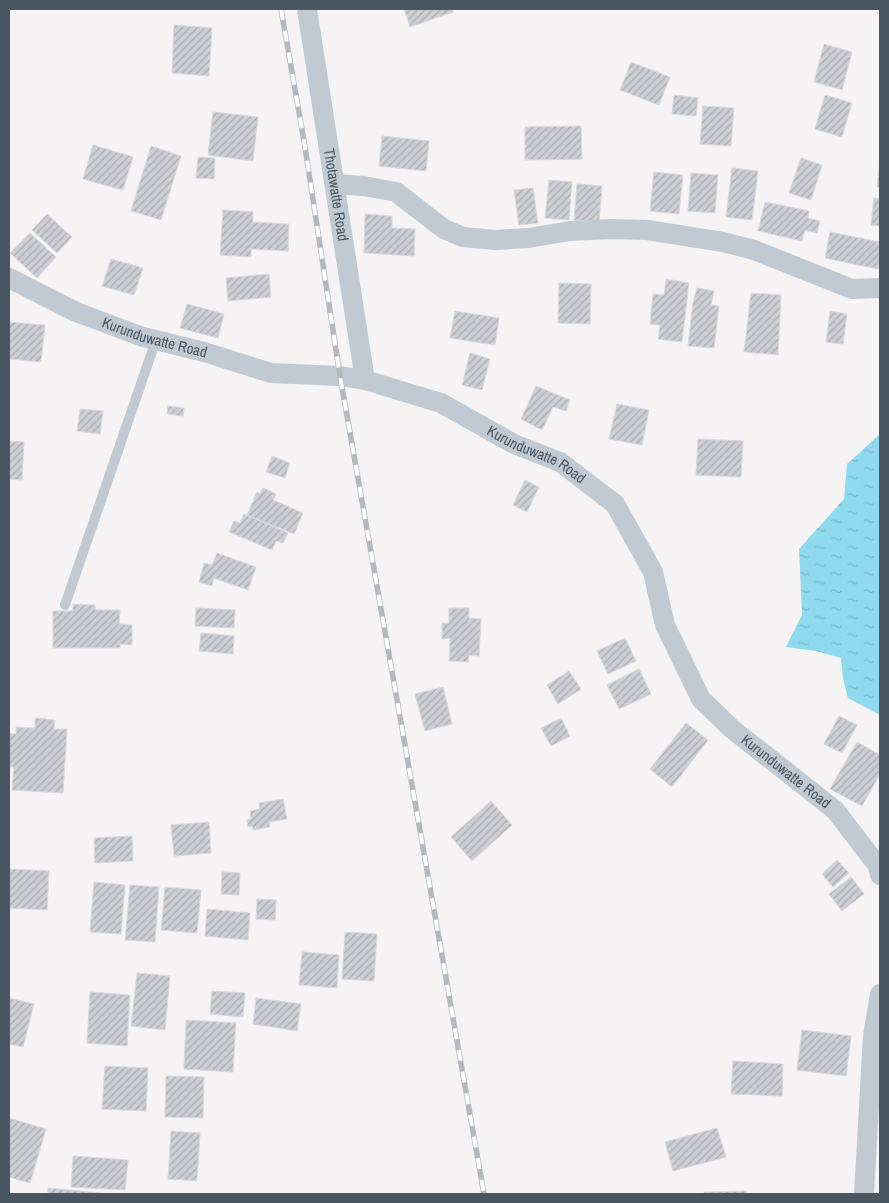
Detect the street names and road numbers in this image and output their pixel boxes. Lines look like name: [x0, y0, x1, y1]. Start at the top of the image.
street label: Thotawatte Road: [319, 147, 354, 243]
street label: Kurunduwatte Road: [99, 312, 209, 362]
street label: Kurunduwatte Road: [483, 420, 590, 488]
street label: Kurunduwatte Road: [737, 729, 835, 813]

